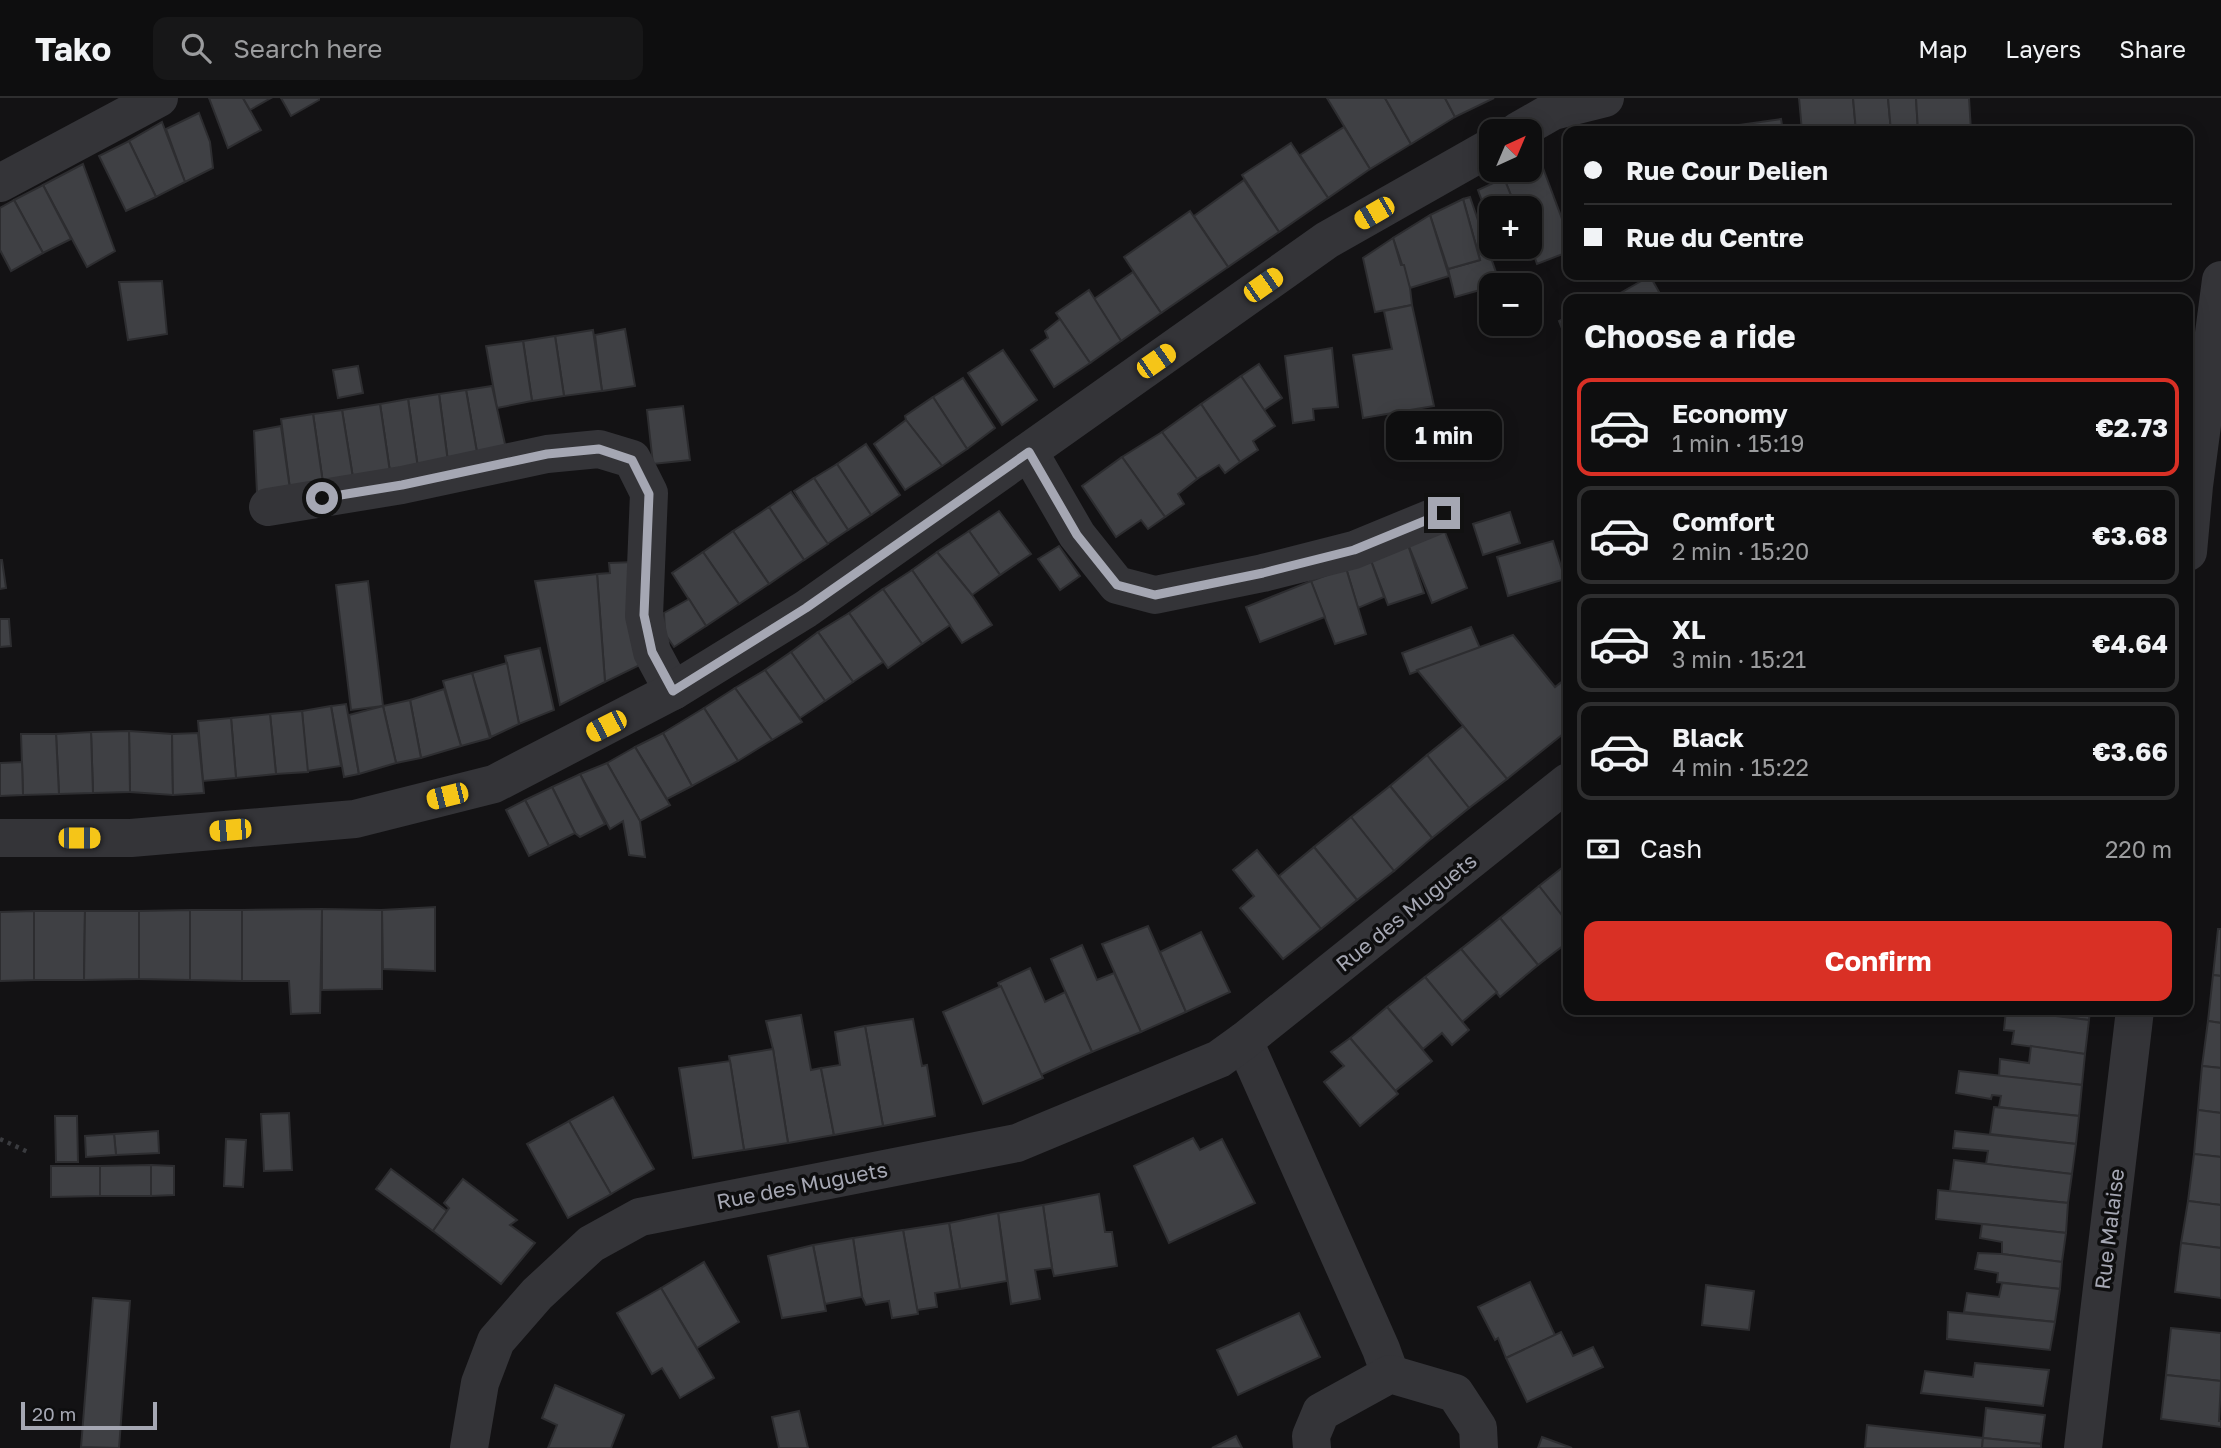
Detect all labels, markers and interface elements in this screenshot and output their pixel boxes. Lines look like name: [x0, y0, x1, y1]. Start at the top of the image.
search box: [153, 17, 643, 80]
text: Tako: [35, 29, 111, 68]
icon: search: [177, 29, 215, 67]
text: Search here: [233, 33, 382, 64]
text: Map: [1918, 34, 1967, 63]
text: Layers: [2005, 34, 2081, 63]
text: Share: [2119, 34, 2186, 63]
north arrow: [1479, 119, 1542, 182]
map controls: [1479, 119, 1542, 336]
text: Rue Cour Delien: [1626, 155, 1828, 186]
car: [1351, 193, 1398, 233]
button: +: [1479, 196, 1542, 259]
text: Rue du Centre: [1626, 222, 1804, 253]
car: [1240, 264, 1287, 306]
button: −: [1479, 273, 1542, 336]
text: Choose a ride: [1584, 317, 1796, 355]
car: [1133, 340, 1180, 382]
icon: car: [1588, 396, 1651, 459]
text: Economy: [1672, 398, 1788, 429]
callout: 1 min: [1386, 412, 1502, 460]
text: €2.73: [2095, 412, 2168, 443]
text: 1 min: [1415, 421, 1473, 449]
text: 1 min · 15:19: [1672, 429, 1804, 457]
route start: [306, 482, 338, 514]
route end: [1428, 497, 1460, 529]
icon: car: [1588, 504, 1651, 567]
text: Comfort: [1672, 506, 1775, 537]
text: €3.68: [2092, 520, 2168, 551]
text: 2 min · 15:20: [1672, 537, 1809, 565]
icon: car: [1588, 612, 1651, 675]
text: XL: [1672, 614, 1706, 645]
text: €4.64: [2092, 628, 2168, 659]
text: 3 min · 15:21: [1672, 645, 1806, 673]
car: [583, 707, 630, 745]
icon: car: [1588, 720, 1651, 783]
text: Black: [1672, 722, 1744, 753]
text: €3.66: [2092, 736, 2168, 767]
text: 4 min · 15:22: [1672, 753, 1809, 781]
car: [425, 781, 470, 811]
car: [209, 818, 252, 842]
car: [59, 828, 101, 849]
icon: cash: [1584, 830, 1622, 868]
text: Cash: [1640, 833, 1702, 864]
text: 220 m: [2105, 835, 2172, 863]
street label: Rue des Muguets: [1330, 847, 1482, 977]
button: Confirm: [1584, 921, 2172, 1001]
street label: Rue des Muguets: [714, 1156, 890, 1214]
street label: Rue Malaise: [2089, 1167, 2129, 1291]
scale bar: [21, 1399, 158, 1431]
text: 20 m: [32, 1402, 76, 1425]

